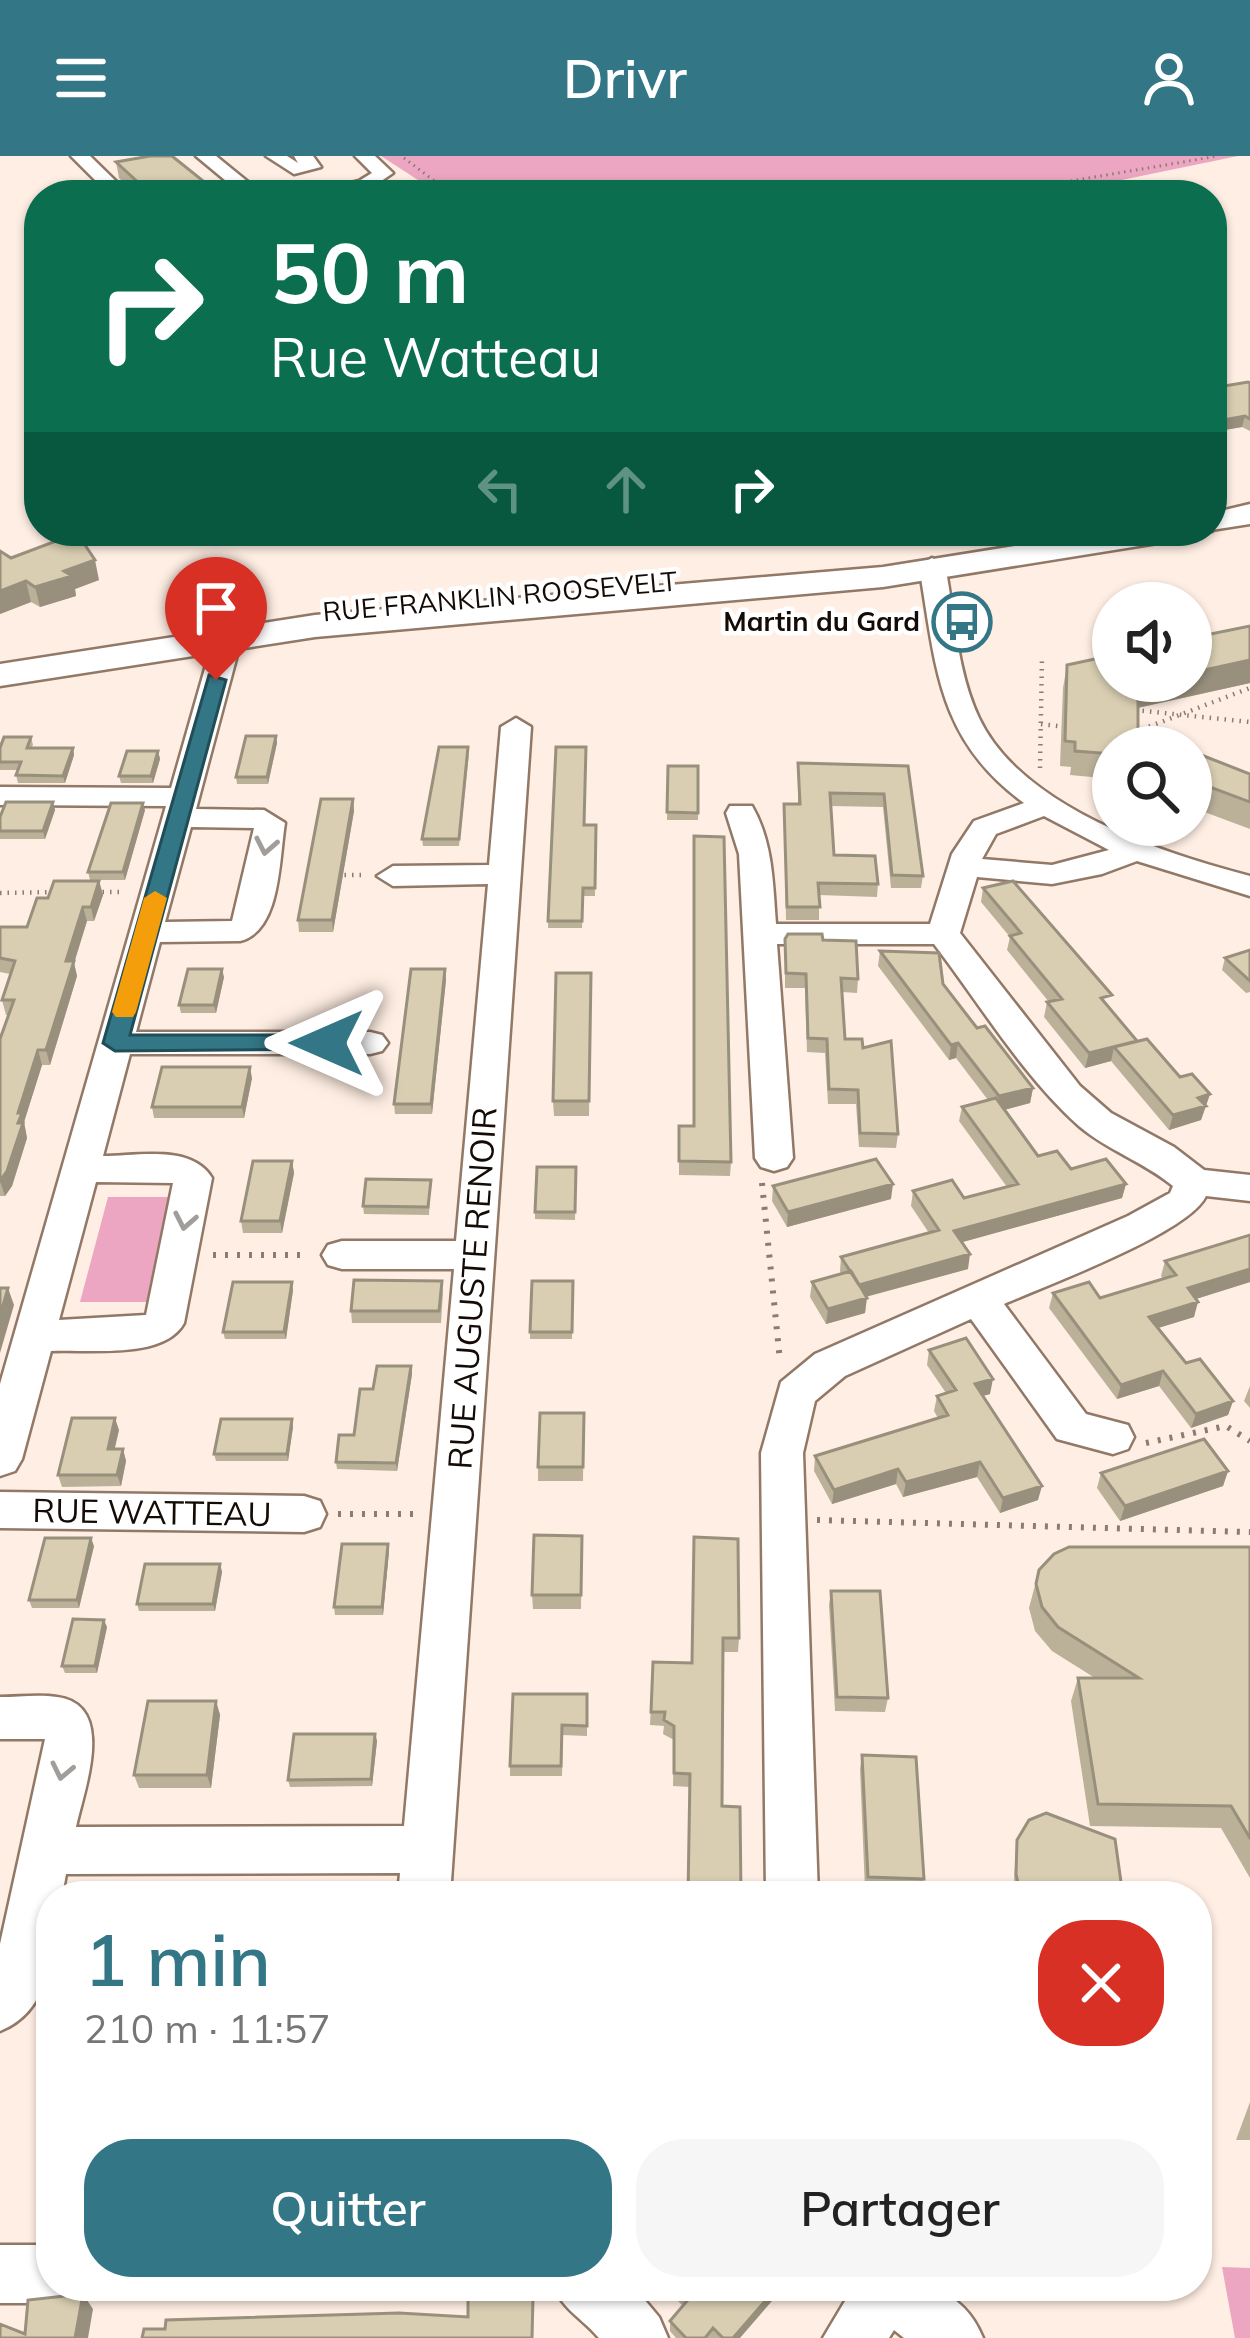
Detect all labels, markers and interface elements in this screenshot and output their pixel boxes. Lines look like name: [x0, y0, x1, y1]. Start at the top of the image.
text: Drivr: [563, 44, 687, 112]
icon: menu: [48, 45, 114, 111]
icon: person: [1136, 45, 1202, 111]
text: 50 m: [270, 219, 469, 324]
icon: right: [72, 228, 228, 384]
text: Rue Watteau: [270, 323, 601, 391]
icon: left: [467, 456, 533, 522]
icon: ahead: [593, 456, 659, 522]
icon: right: [719, 456, 785, 522]
pin: [165, 557, 267, 680]
street label: RUE FRANKLIN ROOSEVELT: [321, 564, 679, 628]
icon: arrive: [183, 575, 249, 641]
map controls: [1092, 582, 1212, 846]
button: sound: [1092, 582, 1212, 702]
bus stop icon: Martin du Gard: [931, 591, 993, 653]
place label: Martin du Gard: [723, 604, 920, 638]
button: search: [1092, 726, 1212, 846]
one-way arrow: [254, 835, 280, 855]
position arrow: [264, 980, 390, 1106]
street label: RUE AUGUSTE RENOIR: [438, 1105, 505, 1471]
one-way arrow: [173, 1210, 199, 1230]
street label: RUE WATTEAU: [32, 1489, 272, 1534]
one-way arrow: [51, 1761, 76, 1781]
text: 1 min: [84, 1914, 271, 2004]
button: close: [1038, 1920, 1164, 2046]
text: 210 m · 11:57: [84, 2004, 330, 2053]
button: Quitter: [84, 2139, 612, 2277]
button: Partager: [636, 2139, 1164, 2277]

